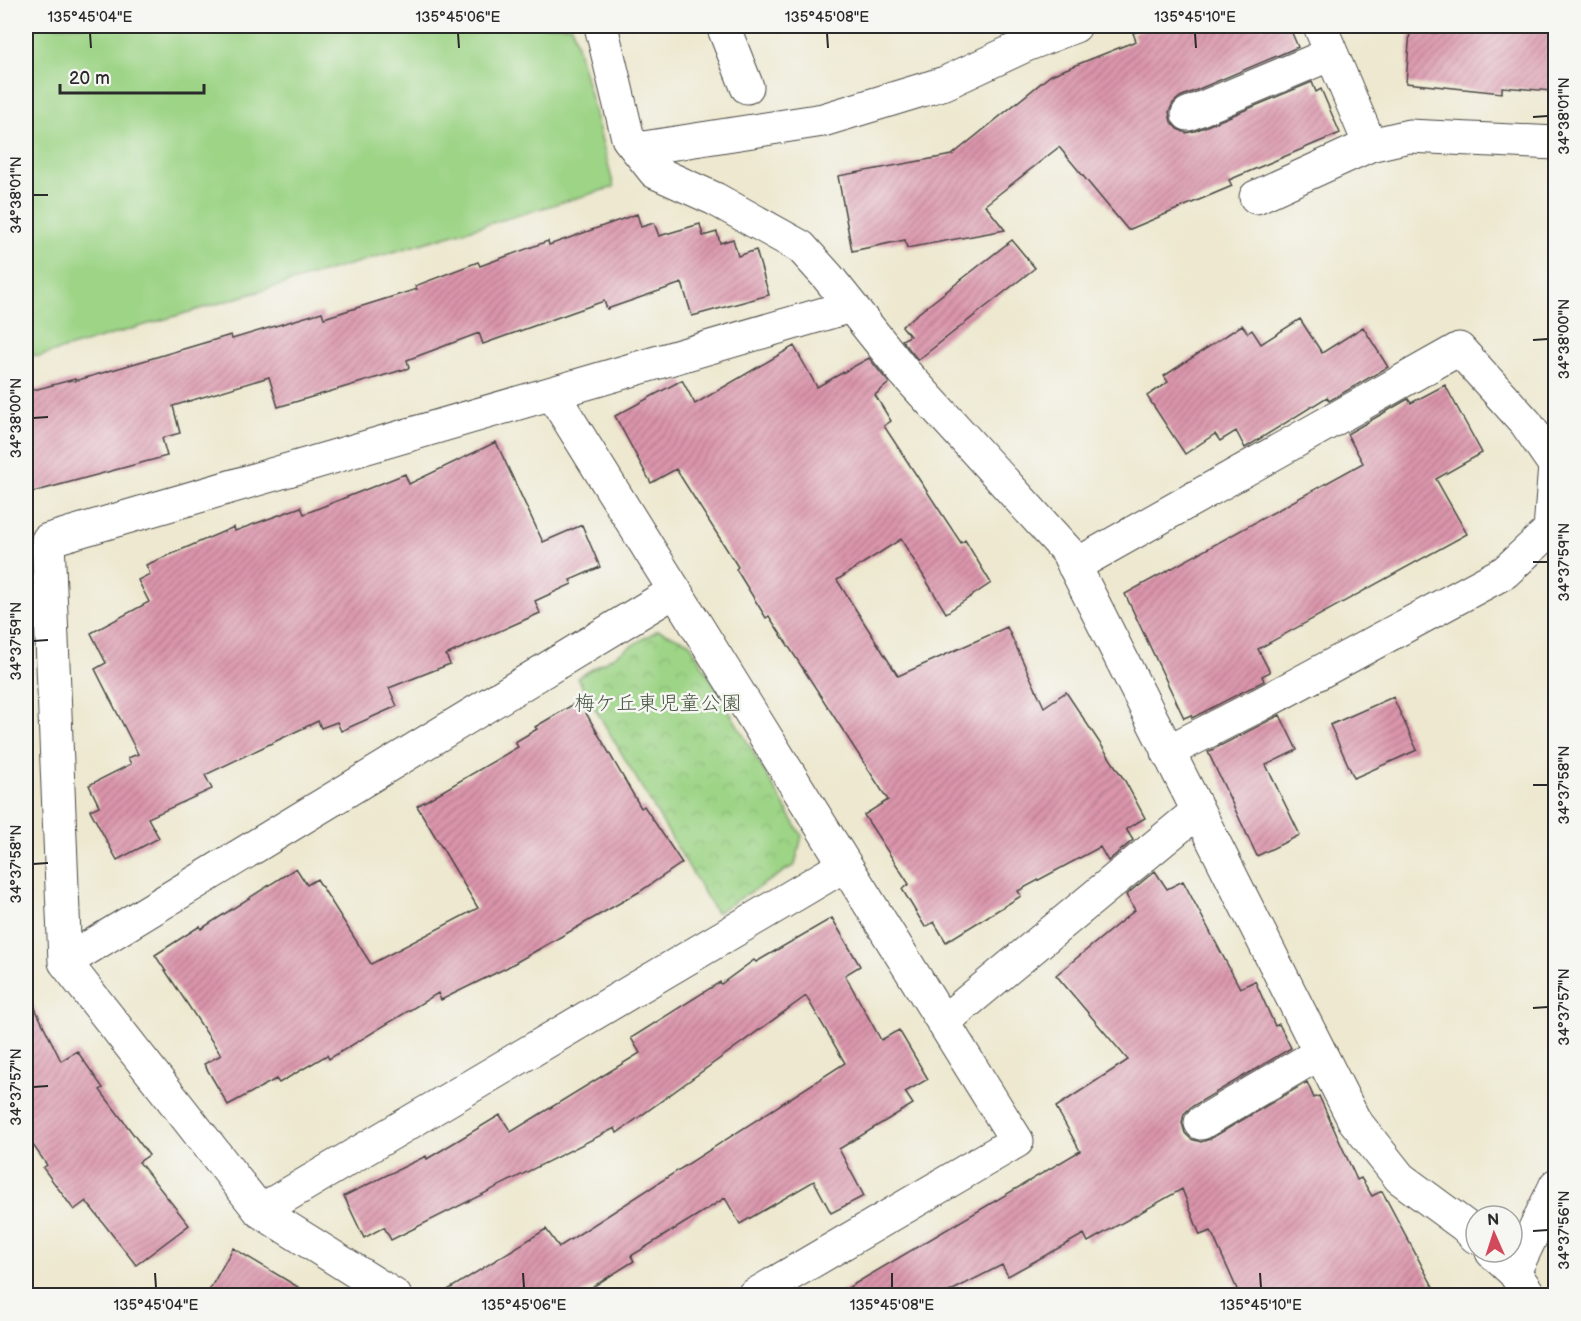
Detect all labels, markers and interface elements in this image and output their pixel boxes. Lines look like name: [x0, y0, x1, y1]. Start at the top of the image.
text: 135°45'04"E: [48, 8, 133, 27]
text: 135°45'06"E: [416, 8, 501, 27]
text: 135°45'08"E: [785, 8, 869, 27]
text: 135°45'10"E: [1154, 8, 1236, 27]
scale bar: [60, 57, 204, 95]
text: 20 m: [69, 68, 110, 89]
text: 34°38'01"N: [1555, 77, 1574, 155]
text: 34°38'01"N: [7, 156, 26, 234]
text: 34°38'00"N: [1555, 299, 1574, 379]
text: 34°38'00"N: [7, 378, 26, 458]
text: 34°37'59"N: [1555, 523, 1574, 601]
text: 34°37'59"N: [7, 602, 26, 680]
park label: 梅ケ丘東児童公園: [574, 691, 742, 716]
text: 34°37'58"N: [1555, 746, 1574, 824]
text: 34°37'58"N: [7, 825, 26, 903]
text: 34°37'57"N: [1555, 968, 1574, 1046]
text: 34°37'57"N: [7, 1048, 26, 1126]
text: 34°37'56"N: [1555, 1190, 1574, 1270]
north arrow: [1464, 1204, 1524, 1264]
text: N: [1487, 1211, 1500, 1230]
text: 135°45'04"E: [114, 1296, 199, 1315]
text: 135°45'06"E: [482, 1296, 567, 1315]
text: 135°45'08"E: [850, 1296, 934, 1315]
text: 135°45'10"E: [1220, 1296, 1302, 1315]

